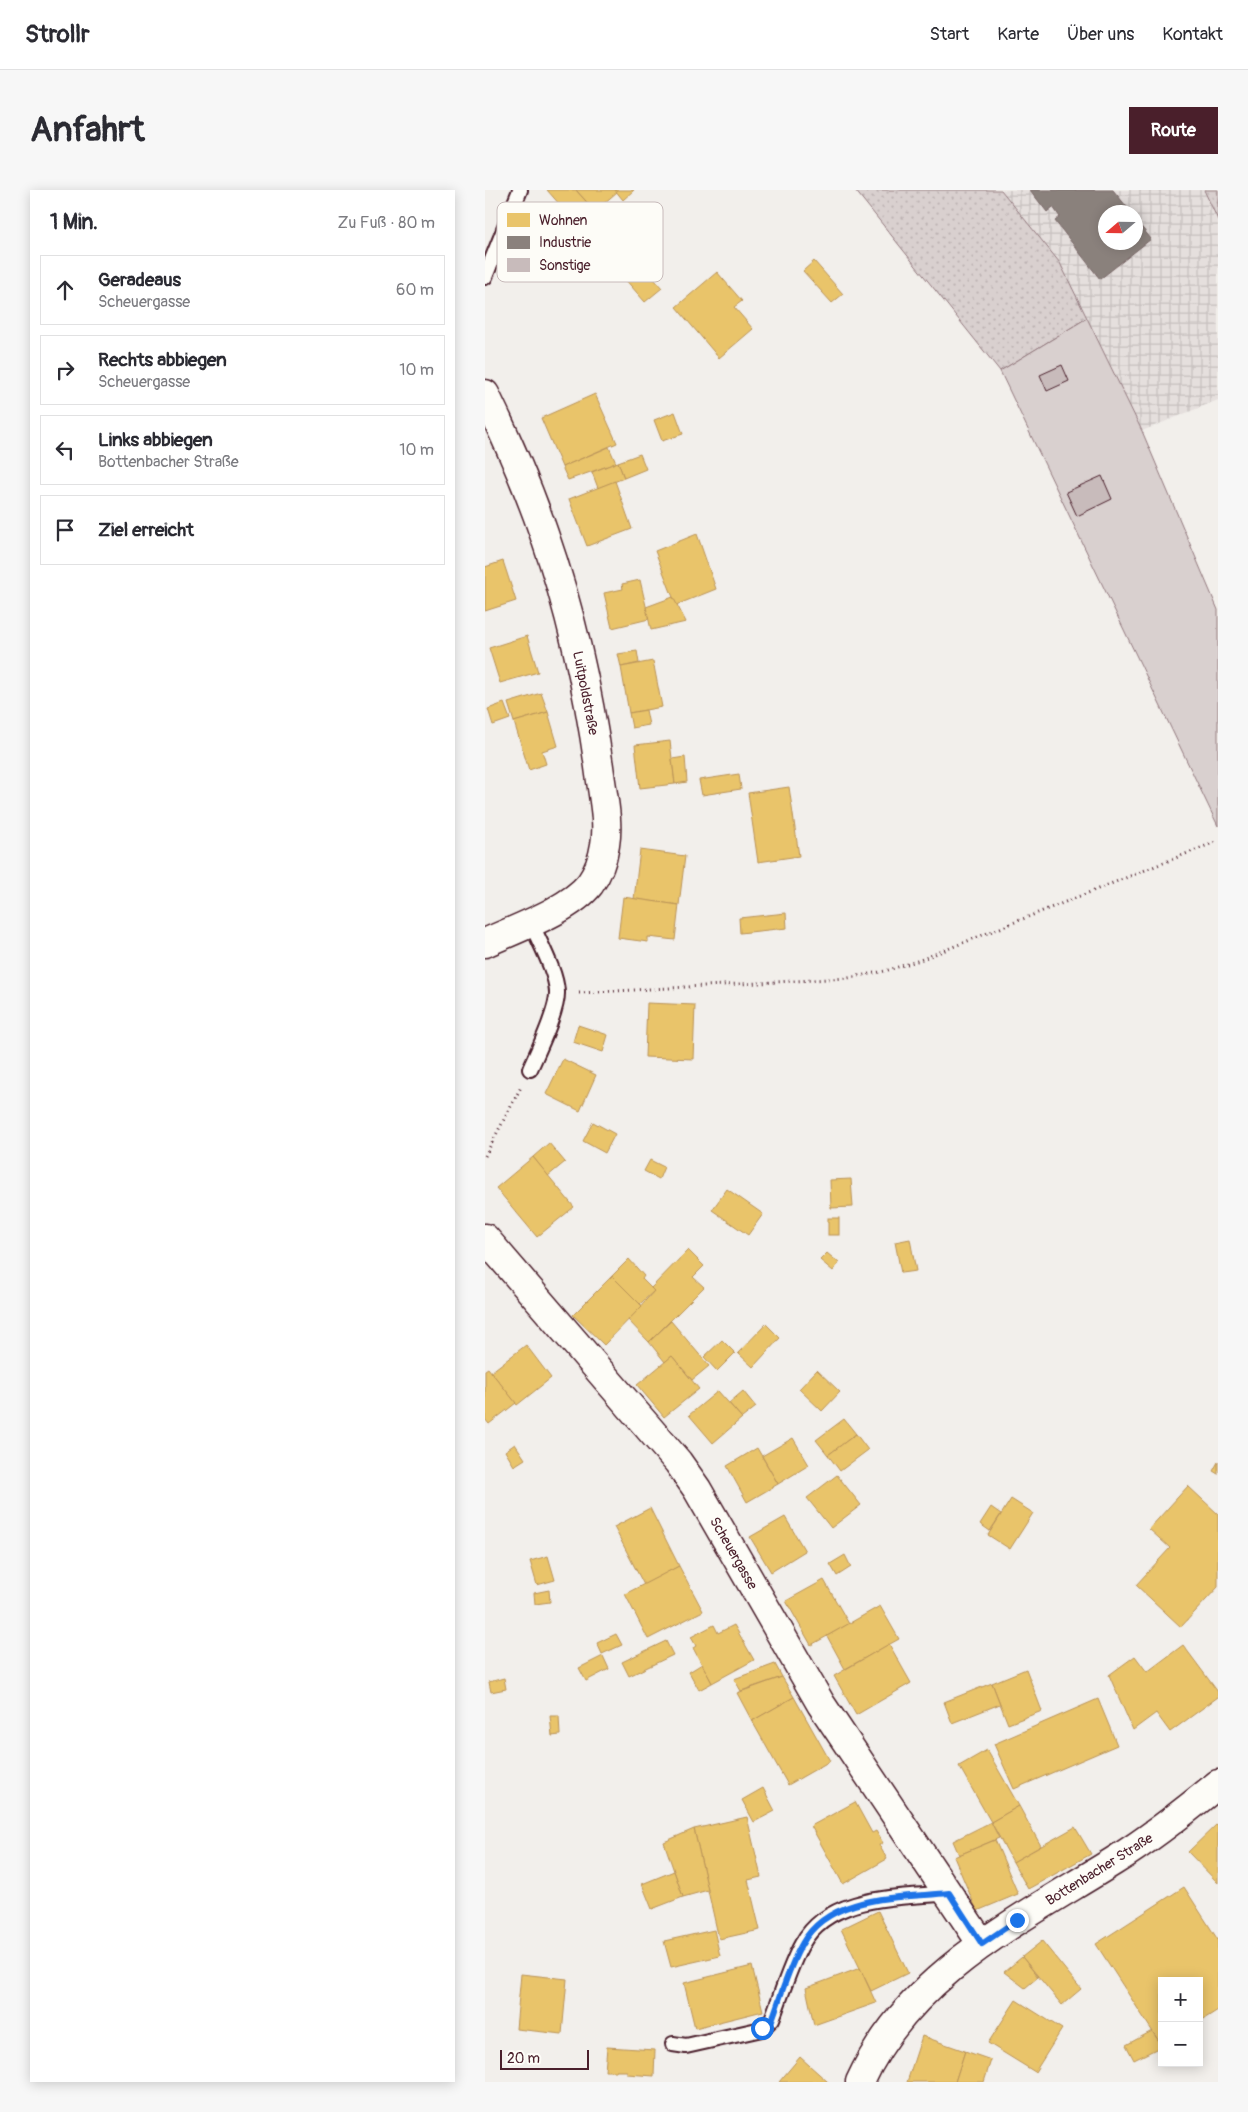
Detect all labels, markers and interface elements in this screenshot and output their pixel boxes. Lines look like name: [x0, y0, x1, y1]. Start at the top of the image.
text: Strollr: [25, 20, 90, 49]
text: Start: [929, 23, 969, 46]
text: Karte: [997, 23, 1039, 46]
text: Über uns: [1067, 23, 1134, 46]
text: Kontakt: [1162, 23, 1223, 46]
button: Route: [1129, 107, 1218, 154]
text: Anfahrt: [30, 108, 145, 152]
legend: [497, 202, 663, 282]
north arrow: [1098, 205, 1143, 250]
text: 1 Min.: [50, 209, 98, 236]
text: Wohnen: [539, 212, 588, 229]
text: Zu Fuß · 80 m: [337, 213, 435, 233]
text: Industrie: [539, 234, 591, 251]
text: Sonstige: [539, 257, 591, 274]
text: Geradeaus: [98, 268, 181, 292]
icon: ahead: [51, 276, 79, 304]
text: 60 m: [396, 280, 434, 300]
text: Scheuergasse: [98, 292, 190, 312]
text: Rechts abbiegen: [98, 348, 227, 372]
icon: right: [51, 356, 79, 384]
text: 10 m: [399, 360, 434, 380]
text: Scheuergasse: [98, 372, 190, 392]
text: Links abbiegen: [98, 428, 213, 452]
icon: left: [51, 436, 79, 464]
text: 10 m: [399, 440, 434, 460]
text: Bottenbacher Straße: [98, 452, 239, 472]
icon: arrive: [51, 516, 79, 544]
text: Ziel erreicht: [98, 518, 194, 542]
street label: Luitpoldstraße: [569, 650, 602, 737]
street label: Scheuergasse: [706, 1514, 761, 1593]
street label: Bottenbacher Straße: [1043, 1830, 1156, 1909]
route end: [1006, 1909, 1029, 1932]
map controls: [1158, 1977, 1203, 2067]
button: +: [1158, 1977, 1203, 2022]
route start: [751, 2017, 774, 2040]
button: −: [1158, 2022, 1203, 2067]
scale bar: [500, 2047, 589, 2070]
text: 20 m: [507, 2050, 540, 2067]

